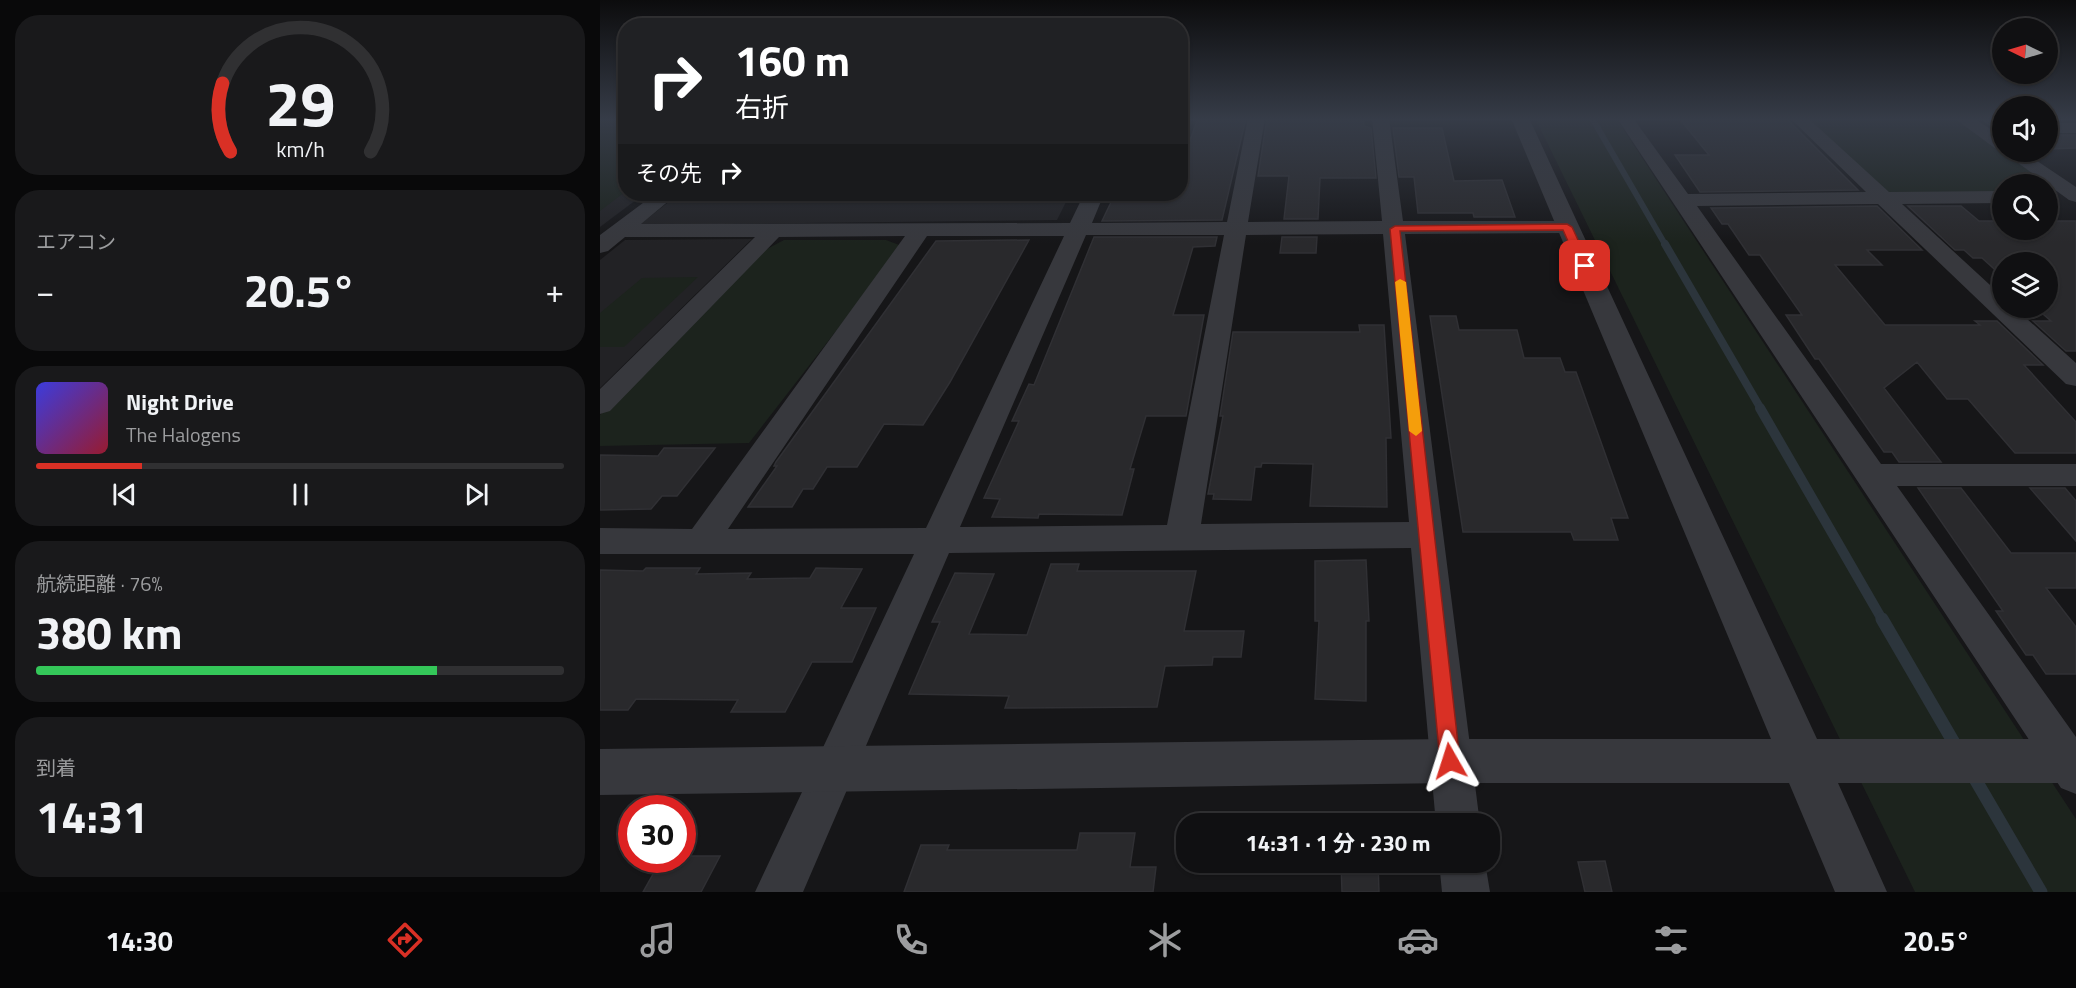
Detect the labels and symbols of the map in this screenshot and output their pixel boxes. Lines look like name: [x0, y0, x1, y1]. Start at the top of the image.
north arrow: [1992, 18, 2058, 84]
pin: [1559, 240, 1610, 291]
position arrow: [1418, 729, 1482, 793]
speed limit sign: 30: [618, 795, 696, 873]

